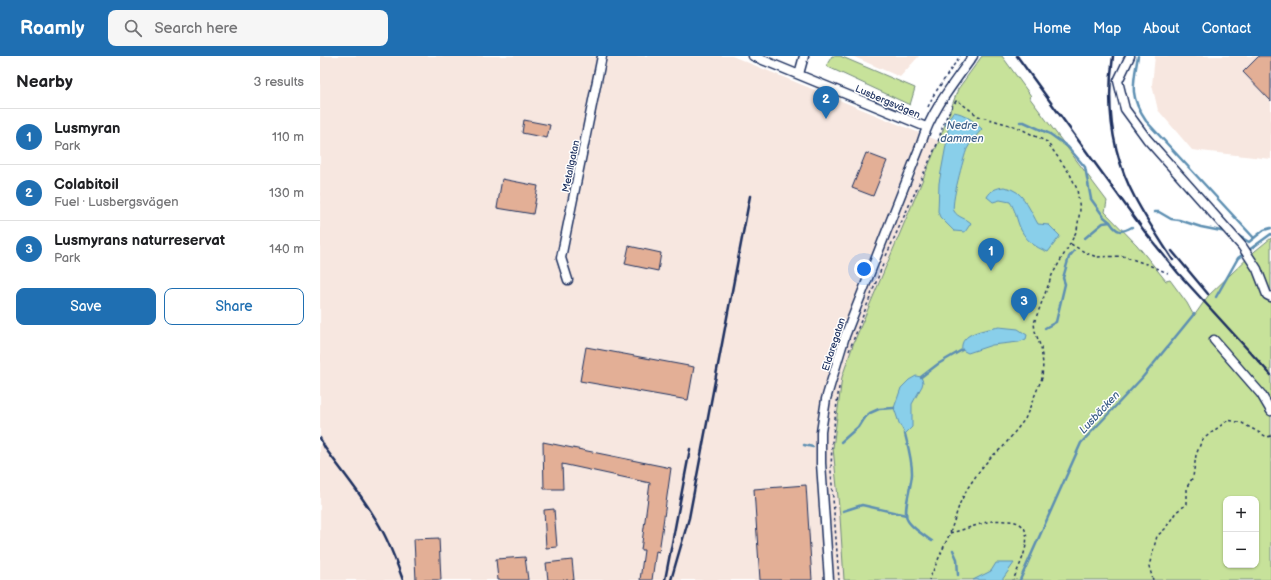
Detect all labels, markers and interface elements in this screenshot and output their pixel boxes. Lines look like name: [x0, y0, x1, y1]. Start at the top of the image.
search box: [108, 10, 388, 46]
text: Roamly: [20, 17, 84, 40]
icon: search: [122, 17, 144, 39]
text: Search here: [154, 19, 238, 38]
text: Home: [1033, 20, 1071, 37]
text: Map: [1093, 20, 1121, 37]
text: About: [1143, 20, 1180, 37]
text: Contact: [1202, 20, 1251, 37]
text: Nearby: [16, 72, 73, 92]
text: 3 results: [253, 74, 304, 90]
street label: Lusbergsvägen: [853, 83, 922, 121]
pin: 2: [813, 86, 839, 119]
text: Lusmyran: [54, 119, 120, 138]
water label: Nedre dammen: [940, 119, 984, 145]
text: 1: [26, 129, 32, 145]
text: 110 m: [272, 129, 304, 145]
text: Park: [54, 138, 80, 154]
street label: Metallgatan: [560, 139, 582, 193]
text: Colabitoil: [54, 175, 119, 194]
text: 2: [25, 185, 33, 201]
text: 130 m: [269, 185, 304, 201]
text: Fuel · Lusbergsvägen: [54, 194, 179, 210]
text: Lusmyrans naturreservat: [54, 231, 225, 250]
pin: 1: [978, 238, 1004, 271]
text: 3: [25, 241, 33, 257]
text: 140 m: [269, 241, 304, 257]
text: Park: [54, 250, 80, 266]
your location: [854, 259, 874, 279]
button: Save: [16, 288, 156, 325]
button: Share: [164, 288, 304, 325]
pin: 3: [1011, 288, 1037, 321]
street label: Eldaregatan: [820, 316, 848, 372]
water label: Lusbäcken: [1076, 388, 1122, 436]
map controls: [1223, 496, 1259, 568]
button: +: [1223, 496, 1259, 532]
button: −: [1223, 532, 1259, 568]

